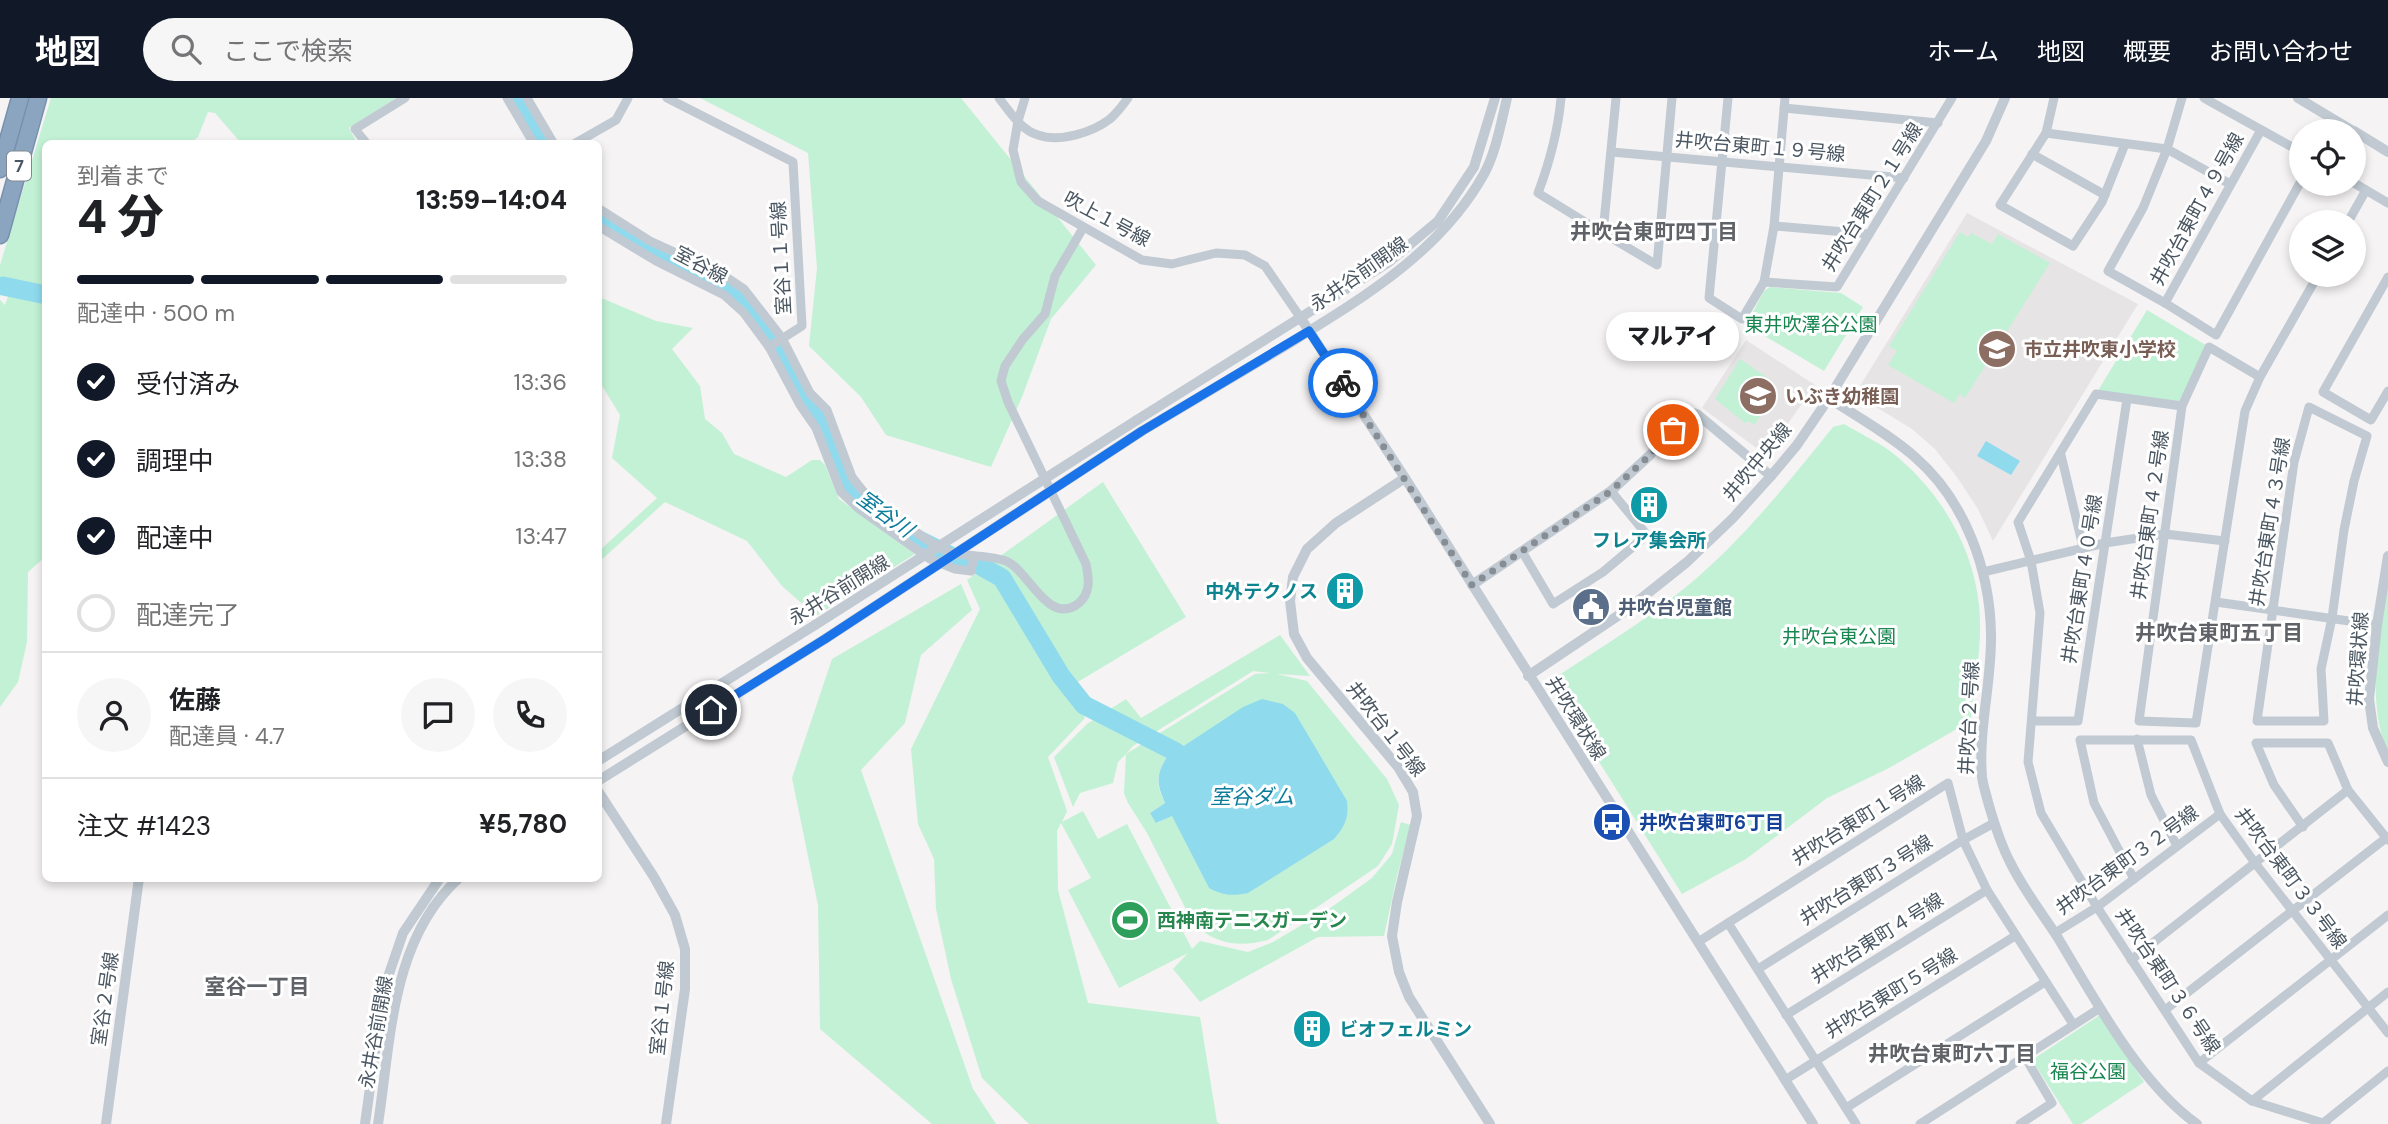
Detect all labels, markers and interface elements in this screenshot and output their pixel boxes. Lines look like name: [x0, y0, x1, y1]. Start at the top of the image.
search box: [143, 18, 633, 81]
text: 地図: [35, 30, 101, 73]
icon: search: [167, 30, 205, 68]
text: ここで検索: [223, 34, 353, 68]
text: ホーム: [1928, 36, 1999, 67]
text: 地図: [2037, 36, 2085, 67]
text: 概要: [2123, 36, 2171, 67]
text: お問い合わせ: [2209, 36, 2353, 67]
street label: 井吹台東町２１号線: [1816, 118, 1928, 276]
map controls: [2289, 119, 2366, 287]
button: locate: [2289, 119, 2366, 196]
street label: 井吹台東町１９号線: [1674, 127, 1846, 167]
street label: 井吹台東町４９号線: [2145, 128, 2249, 290]
road number: 7: [7, 152, 31, 180]
text: 到着まで: [77, 161, 169, 191]
text: 13:59–14:04: [416, 183, 567, 217]
street label: 吹上１号線: [1059, 186, 1155, 252]
text: 4 分: [77, 187, 164, 247]
street label: 室谷１１号線: [766, 200, 796, 316]
button: layers: [2289, 210, 2366, 287]
district label: 井吹台東町四丁目: [1570, 218, 1738, 246]
street label: 永井谷前開線: [1305, 231, 1413, 317]
street label: 室谷線: [670, 241, 732, 289]
text: 配達中 · 500 m: [77, 298, 235, 328]
callout: マルアイ: [1606, 311, 1740, 360]
park label: 東井吹澤谷公園: [1744, 312, 1878, 337]
text: マルアイ: [1627, 321, 1718, 351]
school or university icon: 市立井吹東小学校: [1976, 328, 2018, 370]
place label: 市立井吹東小学校: [2024, 337, 2176, 362]
courier: [1308, 348, 1378, 418]
icon: check: [77, 363, 115, 401]
icon: bike: [1324, 364, 1362, 402]
text: 受付済み: [136, 367, 240, 401]
text: 13:36: [514, 367, 567, 397]
school or university icon: いぶき幼稚園: [1737, 375, 1779, 417]
place label: いぶき幼稚園: [1785, 384, 1899, 409]
pin: [1643, 400, 1703, 460]
icon: bag: [1654, 411, 1692, 449]
street label: 井吹中央線: [1717, 418, 1797, 506]
street label: 井吹台東町４２号線: [2126, 429, 2174, 601]
street label: 井吹台東町４３号線: [2244, 436, 2296, 608]
icon: check: [77, 440, 115, 478]
text: 調理中: [136, 444, 214, 478]
text: 13:38: [514, 444, 567, 474]
water label: 室谷川: [851, 484, 920, 545]
building icon: フレア集会所: [1628, 484, 1670, 526]
street label: 井吹台東町４０号線: [2056, 493, 2108, 665]
icon: check: [77, 517, 115, 555]
text: 配達中: [136, 521, 214, 555]
text: 13:47: [515, 521, 567, 551]
place label: フレア集会所: [1592, 528, 1706, 553]
street label: 永井谷前開線: [784, 549, 894, 631]
building icon: 中外テクノス: [1324, 570, 1366, 612]
place label: 中外テクノス: [1205, 579, 1318, 604]
public building icon: 井吹台児童館: [1570, 586, 1612, 628]
place label: 井吹台児童館: [1618, 595, 1732, 620]
text: 配達完了: [136, 598, 240, 632]
street label: 井吹環状線: [2342, 611, 2374, 707]
district label: 井吹台東町五丁目: [2135, 619, 2303, 647]
park label: 井吹台東公園: [1782, 624, 1896, 649]
street label: 井吹台２号線: [1954, 660, 1984, 776]
street label: 井吹環状線: [1540, 671, 1612, 765]
street label: 井吹台１号線: [1341, 676, 1431, 782]
button: person: [77, 678, 151, 752]
button: chat: [401, 678, 475, 752]
button: phone: [493, 678, 567, 752]
pin: [681, 680, 741, 740]
text: 佐藤: [169, 683, 221, 717]
icon: home: [692, 691, 730, 729]
text: 配達員 · 4.7: [169, 721, 285, 751]
street label: 井吹台東町１号線: [1787, 769, 1929, 871]
water label: 室谷ダム: [1210, 783, 1294, 811]
street label: 井吹台東町３２号線: [2050, 800, 2204, 920]
bus stop icon: 井吹台東町6丁目: [1591, 801, 1633, 843]
street label: 井吹台東町３３号線: [2230, 802, 2352, 954]
text: ¥5,780: [479, 807, 567, 841]
text: 注文 #1423: [77, 809, 211, 843]
place label: 井吹台東町6丁目: [1639, 810, 1784, 835]
street label: 井吹台東町３号線: [1795, 829, 1937, 931]
street label: 井吹台東町４号線: [1806, 887, 1948, 989]
sports icon: 西神南テニスガーデン: [1109, 899, 1151, 941]
street label: 井吹台東町３６号線: [2110, 903, 2226, 1059]
place label: 西神南テニスガーデン: [1157, 908, 1347, 933]
street label: 井吹台東町５号線: [1820, 942, 1962, 1044]
street label: 室谷２号線: [86, 950, 124, 1048]
street label: 室谷１号線: [645, 959, 679, 1057]
district label: 室谷一丁目: [205, 973, 310, 1001]
street label: 永井谷前開線: [354, 974, 398, 1090]
building icon: ビオフェルミン: [1291, 1008, 1333, 1050]
place label: ビオフェルミン: [1339, 1017, 1472, 1042]
district label: 井吹台東町六丁目: [1868, 1040, 2036, 1068]
park label: 福谷公園: [2050, 1059, 2126, 1084]

